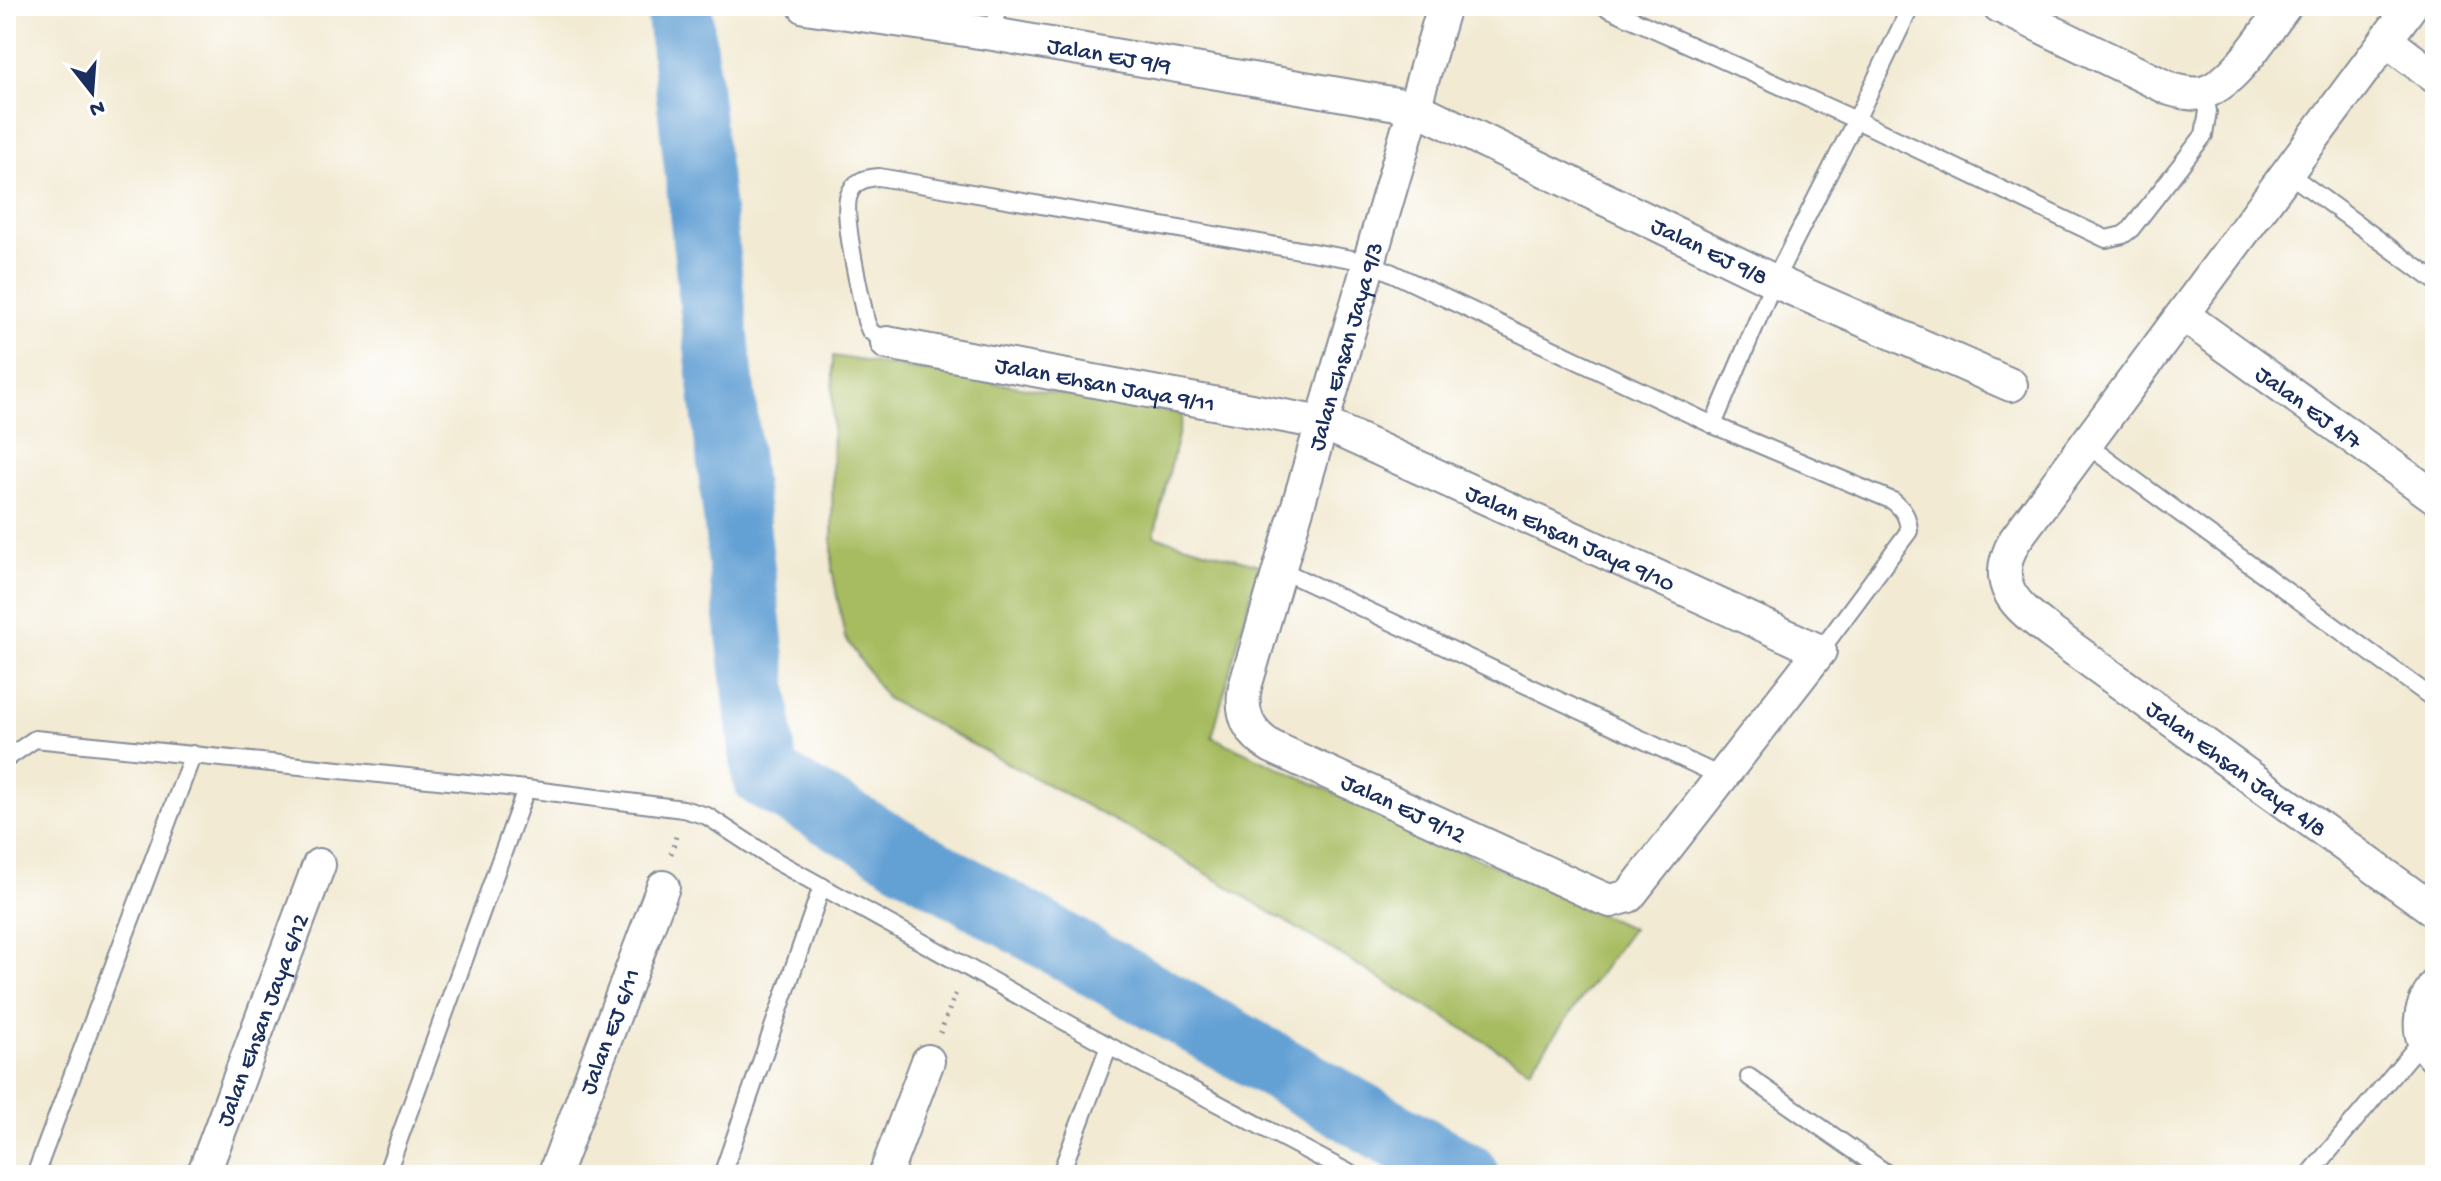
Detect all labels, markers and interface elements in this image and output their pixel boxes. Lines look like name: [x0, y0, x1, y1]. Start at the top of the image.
street label: Jalan EJ 9/9: [1045, 33, 1173, 83]
north arrow: [52, 52, 132, 132]
text: N: [86, 93, 107, 122]
street label: Jalan EJ 9/8: [1645, 213, 1772, 294]
street label: Jalan Ehsan Jaya 9/3: [1304, 239, 1392, 455]
street label: Jalan Ehsan Jaya 9/11: [992, 352, 1217, 421]
street label: Jalan EJ 4/7: [2248, 361, 2367, 458]
street label: Jalan Ehsan Jaya 9/10: [1460, 480, 1679, 601]
street label: Jalan Ehsan Jaya 4/8: [2139, 695, 2331, 846]
street label: Jalan EJ 9/12: [1336, 769, 1470, 852]
street label: Jalan Ehsan Jaya 6/12: [211, 910, 318, 1131]
street label: Jalan EJ 6/11: [575, 965, 649, 1099]

